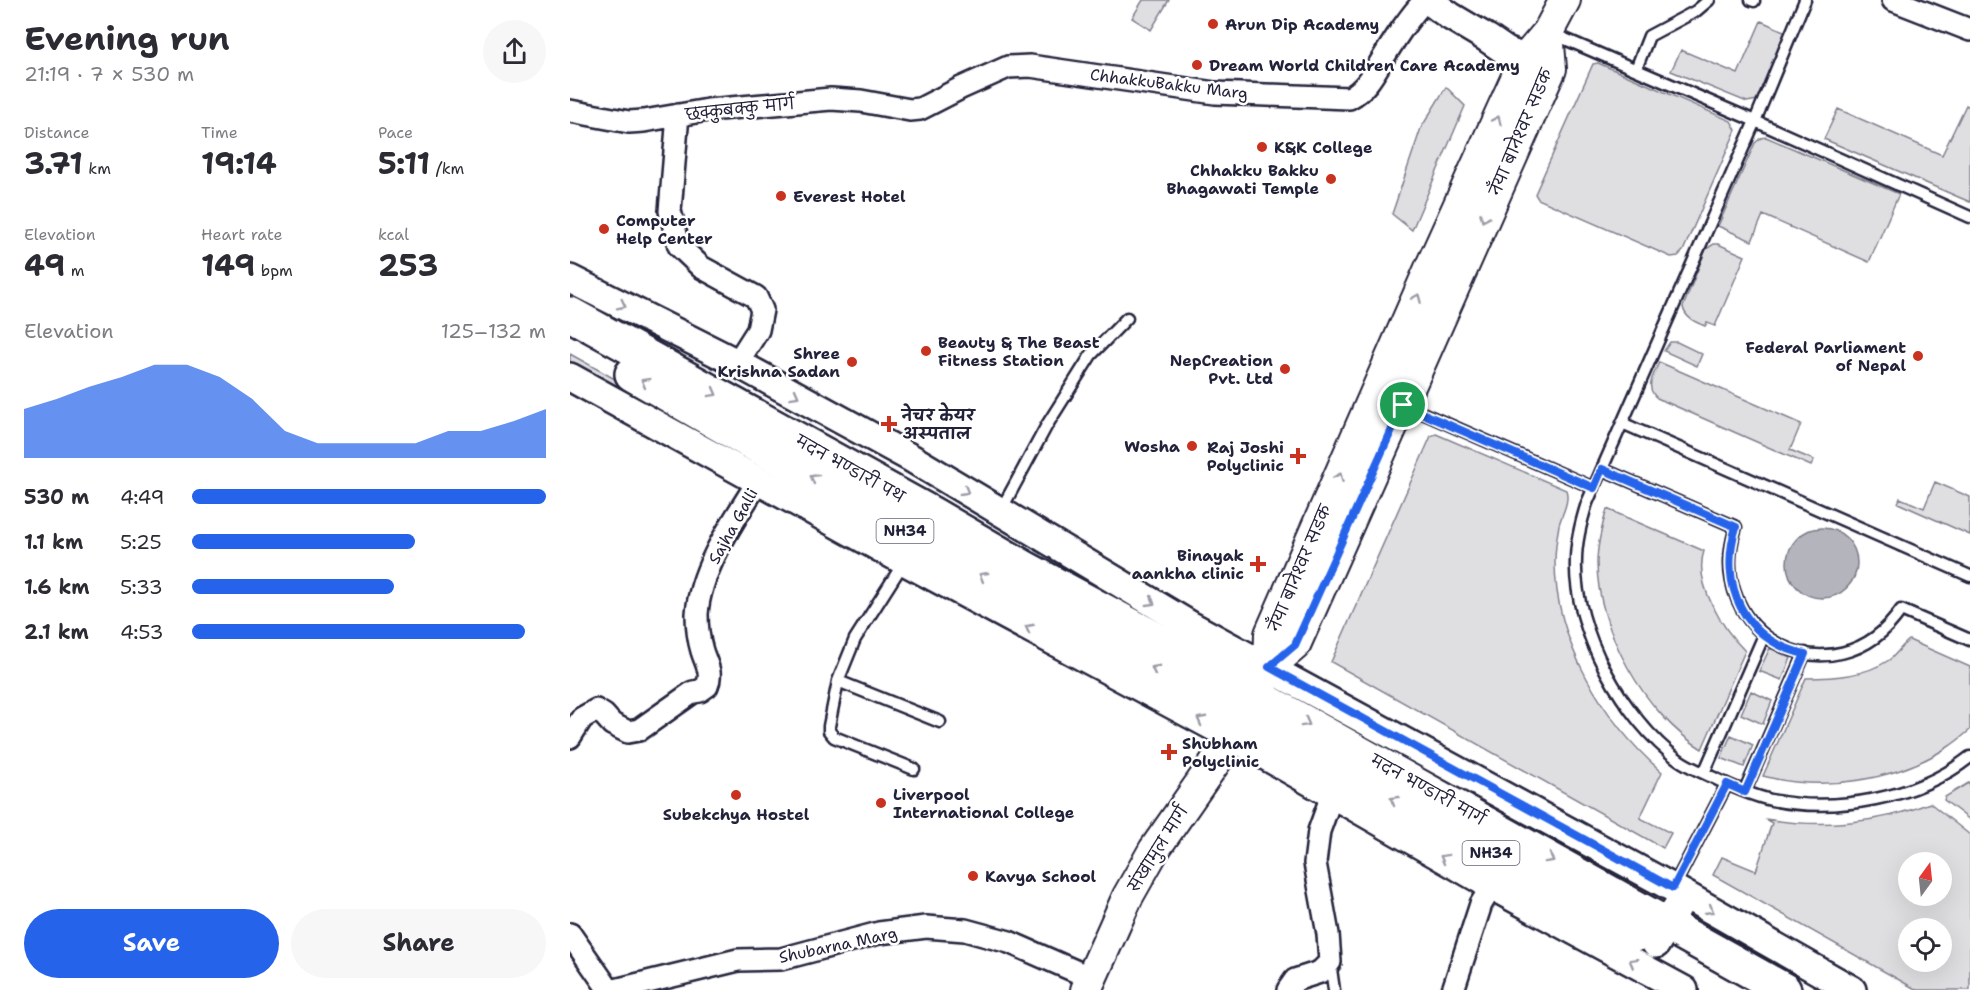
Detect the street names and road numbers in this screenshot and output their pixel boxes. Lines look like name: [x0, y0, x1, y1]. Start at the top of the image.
street label: नँया बानेश्वर सडक: [1482, 63, 1558, 199]
street label: ChhakkuBakku Marg: [1089, 64, 1249, 104]
street label: छक्कुबक्कु मार्ग: [683, 92, 797, 126]
street label: मदन भण्डारी पथ: [791, 428, 910, 508]
street label: Sajha Galli: [703, 484, 763, 568]
street label: नँया बानेश्वर सडक: [1261, 499, 1337, 635]
road number: NH34: [876, 519, 934, 543]
street label: मदन भण्डारी मार्ग: [1366, 747, 1491, 831]
street label: संखामुल मार्ग: [1122, 800, 1195, 897]
road number: NH34: [1462, 841, 1520, 865]
street label: Shubarna Marg: [777, 922, 899, 968]

